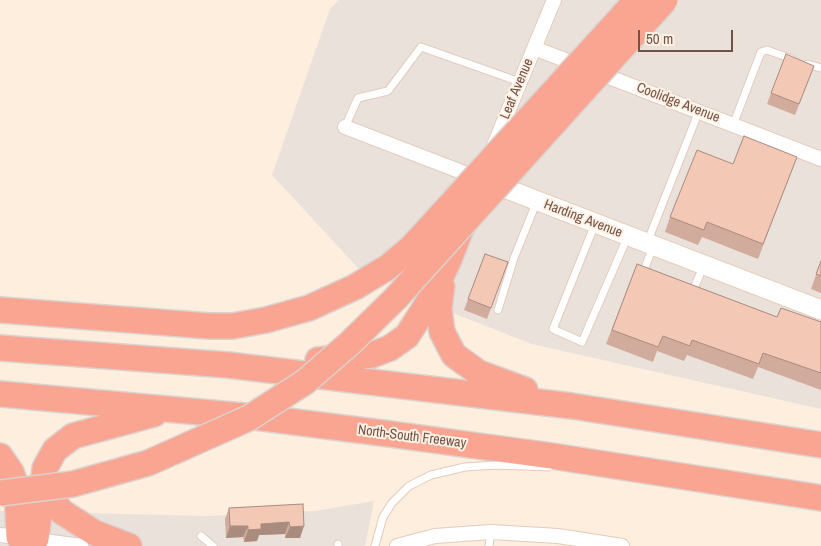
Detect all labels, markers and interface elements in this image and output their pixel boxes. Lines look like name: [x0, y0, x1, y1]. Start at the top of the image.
scale bar: [641, 20, 736, 52]
text: 50 m: [646, 28, 673, 49]
street label: Leaf Avenue: [497, 56, 537, 122]
street label: Coolidge Avenue: [634, 79, 722, 127]
street label: Harding Avenue: [541, 196, 625, 242]
street label: North-South Freeway: [357, 422, 467, 452]

